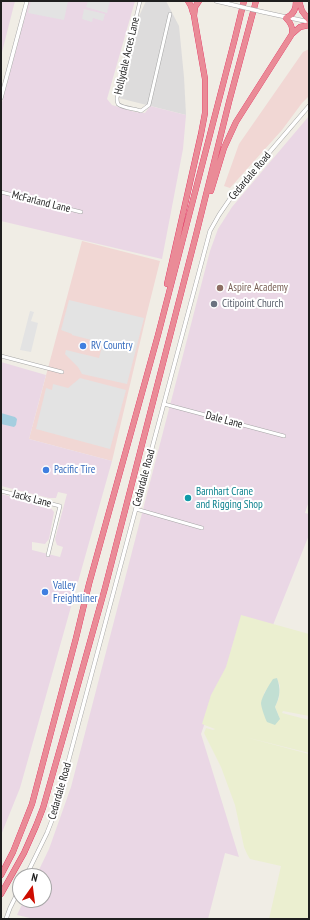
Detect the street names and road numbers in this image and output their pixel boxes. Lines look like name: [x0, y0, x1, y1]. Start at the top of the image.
street label: Hollydale Acres Lane: [112, 16, 142, 96]
street label: Cedardale Road: [226, 149, 274, 203]
street label: McFarland Lane: [10, 188, 72, 216]
street label: Dale Lane: [204, 409, 244, 431]
street label: Cedardale Road: [130, 448, 158, 508]
street label: Jacks Lane: [11, 488, 53, 510]
street label: Cedardale Road: [46, 761, 74, 821]

